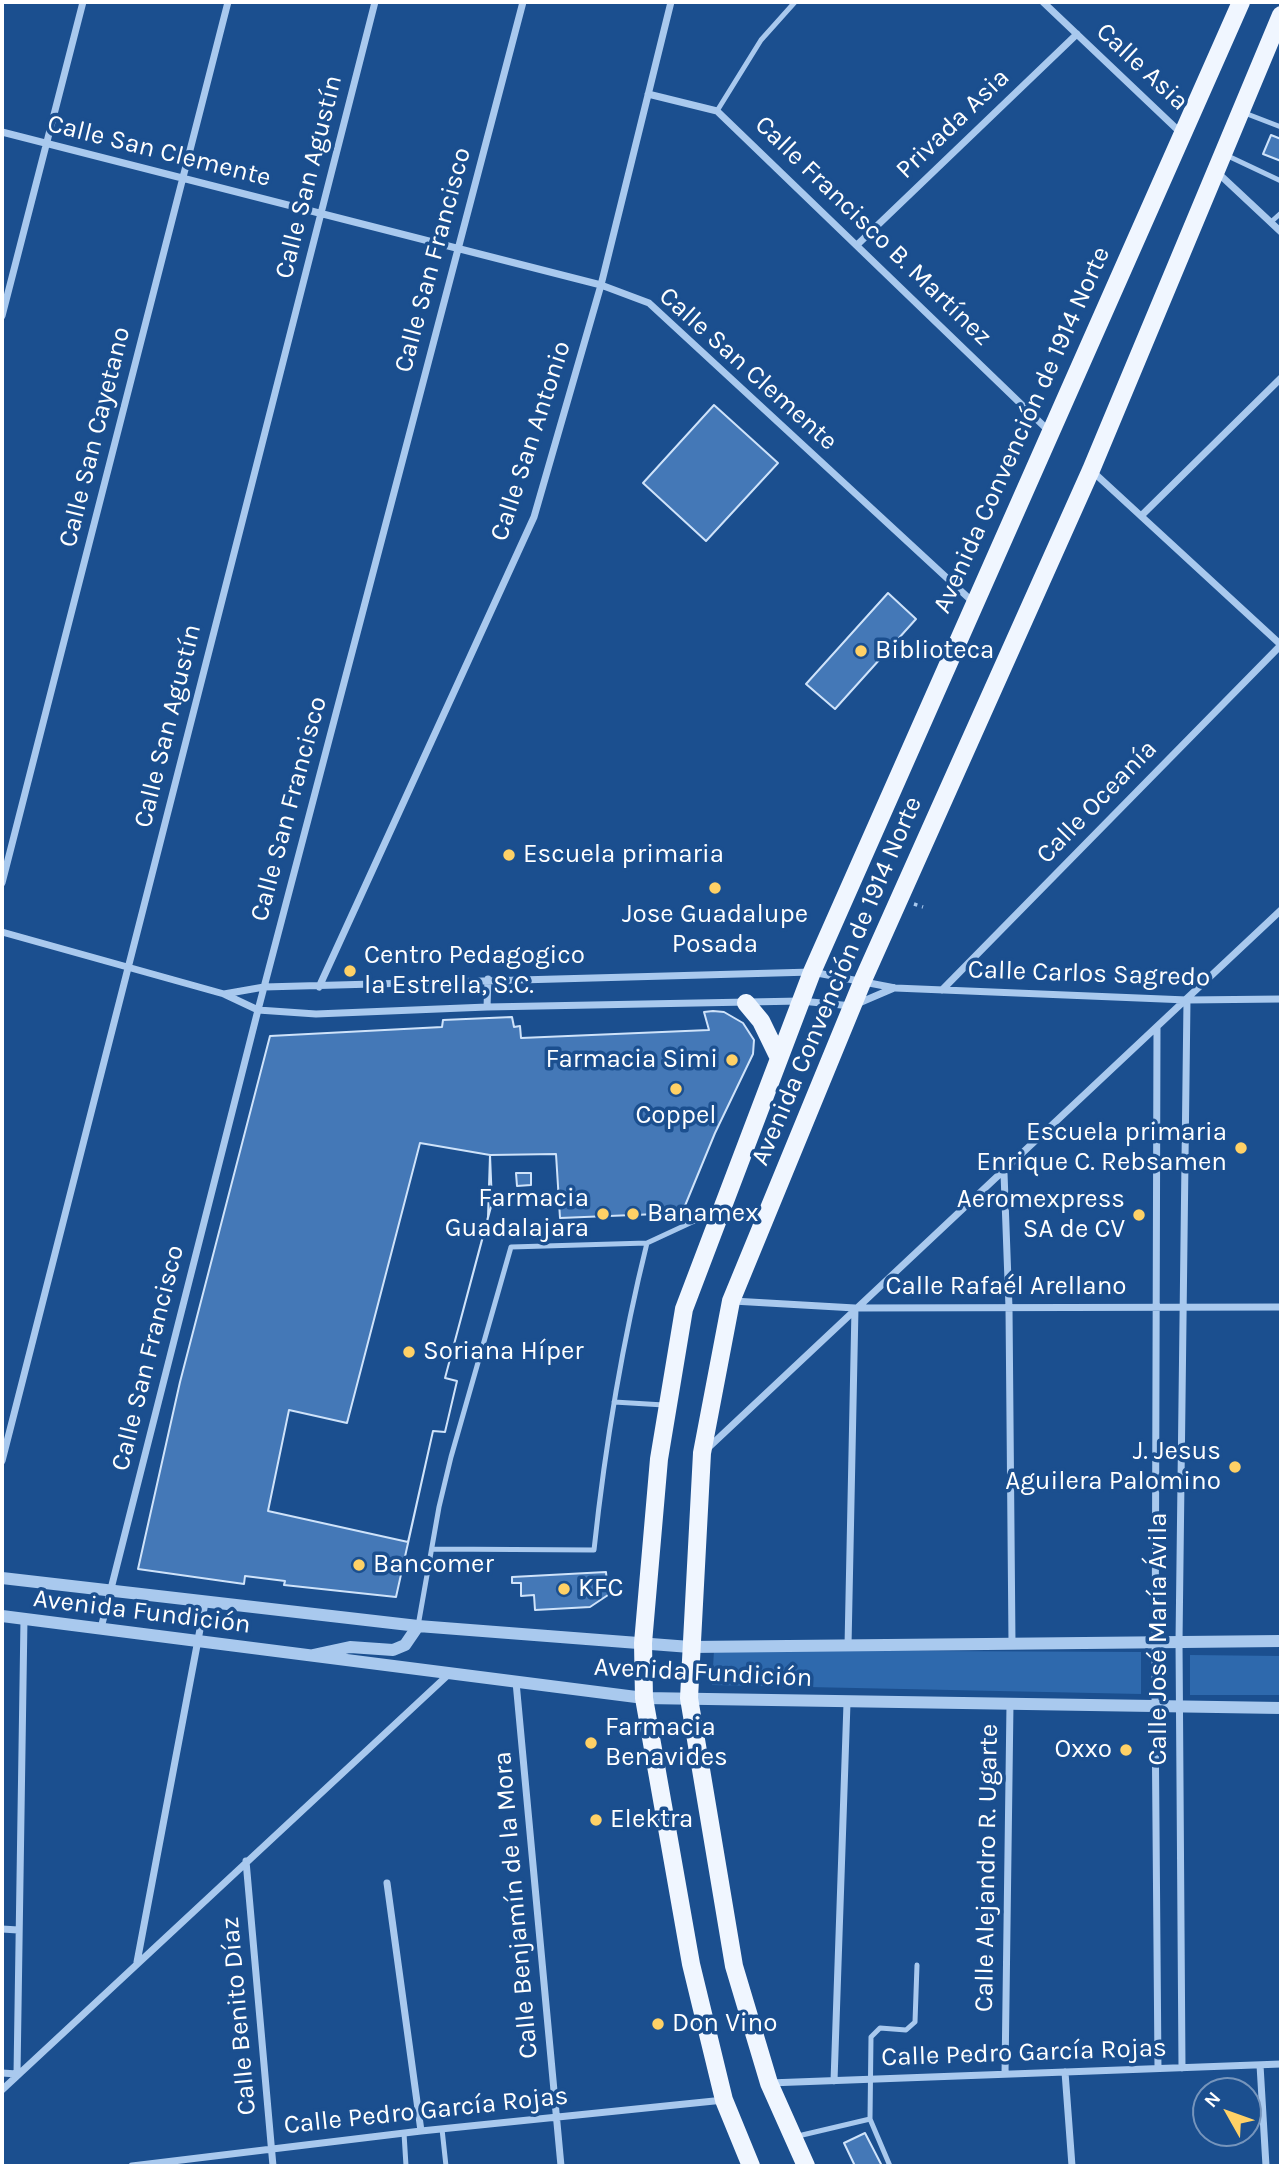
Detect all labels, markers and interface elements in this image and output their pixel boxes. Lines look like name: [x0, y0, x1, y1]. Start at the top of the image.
street label: Calle Asia: [1089, 16, 1195, 118]
street label: Privada Asia: [890, 62, 1016, 186]
street label: Calle San Agustín: [269, 72, 349, 282]
street label: Calle San Clemente: [44, 108, 274, 194]
street label: Calle Francisco B. Martínez: [748, 109, 998, 353]
street label: Calle San Francisco: [388, 144, 478, 376]
street label: Avenida Convención de 1914 Norte: [927, 242, 1117, 618]
street label: Calle San Clemente: [652, 281, 844, 457]
street label: Calle San Cayetano: [53, 324, 137, 550]
street label: Calle San Antonio: [484, 337, 578, 545]
street label: Calle San Agustín: [128, 621, 208, 831]
place label: Biblioteca: [875, 635, 994, 667]
marker: Biblioteca: [853, 643, 869, 659]
street label: Calle San Francisco: [244, 693, 334, 925]
street label: Calle Oceanía: [1030, 734, 1164, 870]
street label: Avenida Convención de 1914 Norte: [745, 792, 929, 1170]
place label: Escuela primaria: [523, 839, 724, 871]
marker: Escuela primaria: [501, 847, 517, 863]
marker: Jose Guadalupe Posada: [707, 880, 723, 896]
place label: Jose Guadalupe Posada: [622, 899, 808, 960]
place label: Centro Pedagogico la Estrella, S.C.: [364, 940, 585, 1002]
street label: Calle Carlos Sagredo: [967, 954, 1211, 994]
marker: Centro Pedagogico la Estrella, S.C.: [342, 963, 358, 979]
place label: Farmacia Simi: [545, 1044, 718, 1076]
marker: Farmacia Simi: [724, 1052, 740, 1068]
marker: Coppel: [668, 1081, 684, 1097]
place label: Coppel: [635, 1100, 717, 1132]
place label: Escuela primaria Enrique C. Rebsamen: [976, 1117, 1227, 1178]
marker: Escuela primaria Enrique C. Rebsamen: [1233, 1140, 1249, 1156]
place label: Farmacia Guadalajara: [445, 1183, 589, 1244]
place label: Aeromexpress SA de CV: [957, 1184, 1125, 1246]
place label: Banamex: [647, 1198, 758, 1230]
marker: Farmacia Guadalajara: [595, 1206, 611, 1222]
marker: Banamex: [625, 1206, 641, 1222]
marker: Aeromexpress SA de CV: [1131, 1207, 1147, 1223]
street label: Calle San Francisco: [105, 1242, 191, 1474]
street label: Calle Rafaél Arellano: [885, 1271, 1127, 1303]
place label: Soriana Híper: [423, 1336, 584, 1368]
marker: Soriana Híper: [401, 1344, 417, 1360]
place label: J. Jesus Aguilera Palomino: [1005, 1436, 1221, 1498]
marker: J. Jesus Aguilera Palomino: [1227, 1459, 1243, 1475]
street label: Calle José María Ávila: [1143, 1513, 1175, 1765]
place label: Bancomer: [373, 1549, 494, 1581]
marker: Bancomer: [351, 1557, 367, 1573]
place label: KFC: [578, 1573, 623, 1605]
marker: KFC: [556, 1581, 572, 1597]
street label: Avenida Fundición: [32, 1583, 252, 1641]
street label: Avenida Fundición: [593, 1652, 813, 1694]
place label: Farmacia Benavides: [605, 1712, 728, 1774]
street label: Calle Alejandro R. Ugarte: [969, 1724, 1005, 2012]
place label: Oxxo: [1054, 1734, 1112, 1766]
marker: Farmacia Benavides: [583, 1735, 599, 1751]
marker: Oxxo: [1118, 1742, 1134, 1758]
street label: Calle Benjamín de la Mora: [487, 1750, 545, 2060]
place label: Elektra: [610, 1804, 693, 1836]
marker: Elektra: [588, 1812, 604, 1828]
street label: Calle Benito Díaz: [215, 1916, 263, 2116]
place label: Don Vino: [672, 2008, 778, 2040]
marker: Don Vino: [650, 2016, 666, 2032]
street label: Calle Pedro García Rojas: [881, 2032, 1167, 2074]
north arrow: [1192, 2077, 1262, 2147]
street label: Calle Pedro García Rojas: [282, 2081, 570, 2141]
text: N: [1200, 2087, 1225, 2112]

